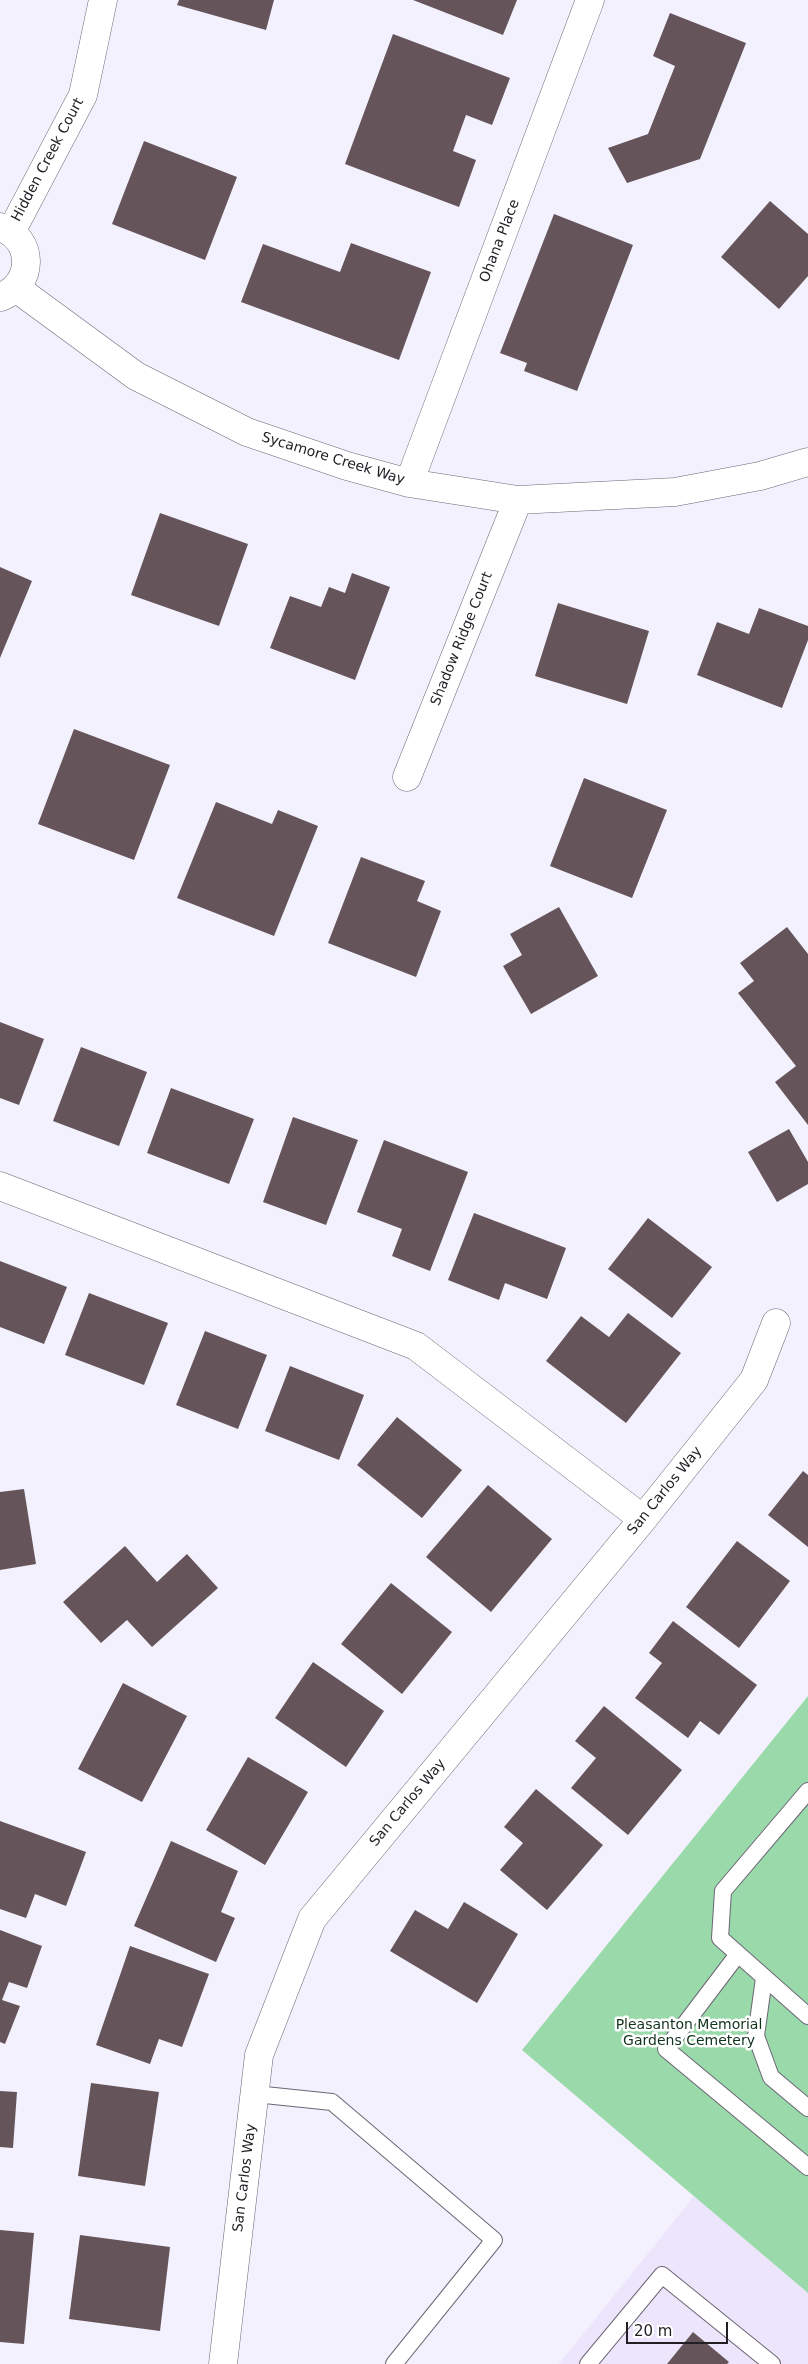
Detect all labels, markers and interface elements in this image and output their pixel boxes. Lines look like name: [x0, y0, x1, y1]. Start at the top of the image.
street label: Hidden Creek Court: [8, 95, 88, 225]
street label: Ohana Place: [476, 197, 524, 285]
street label: Sycamore Creek Way: [259, 429, 407, 489]
street label: Shadow Ridge Court: [428, 570, 496, 708]
street label: San Carlos Way: [624, 1443, 706, 1539]
street label: San Carlos Way: [367, 1756, 449, 1850]
park label: Pleasanton Memorial Gardens Cemetery: [616, 2017, 762, 2050]
street label: San Carlos Way: [230, 2123, 260, 2233]
scale bar: [628, 2312, 730, 2344]
text: 20 m: [634, 2322, 672, 2340]

